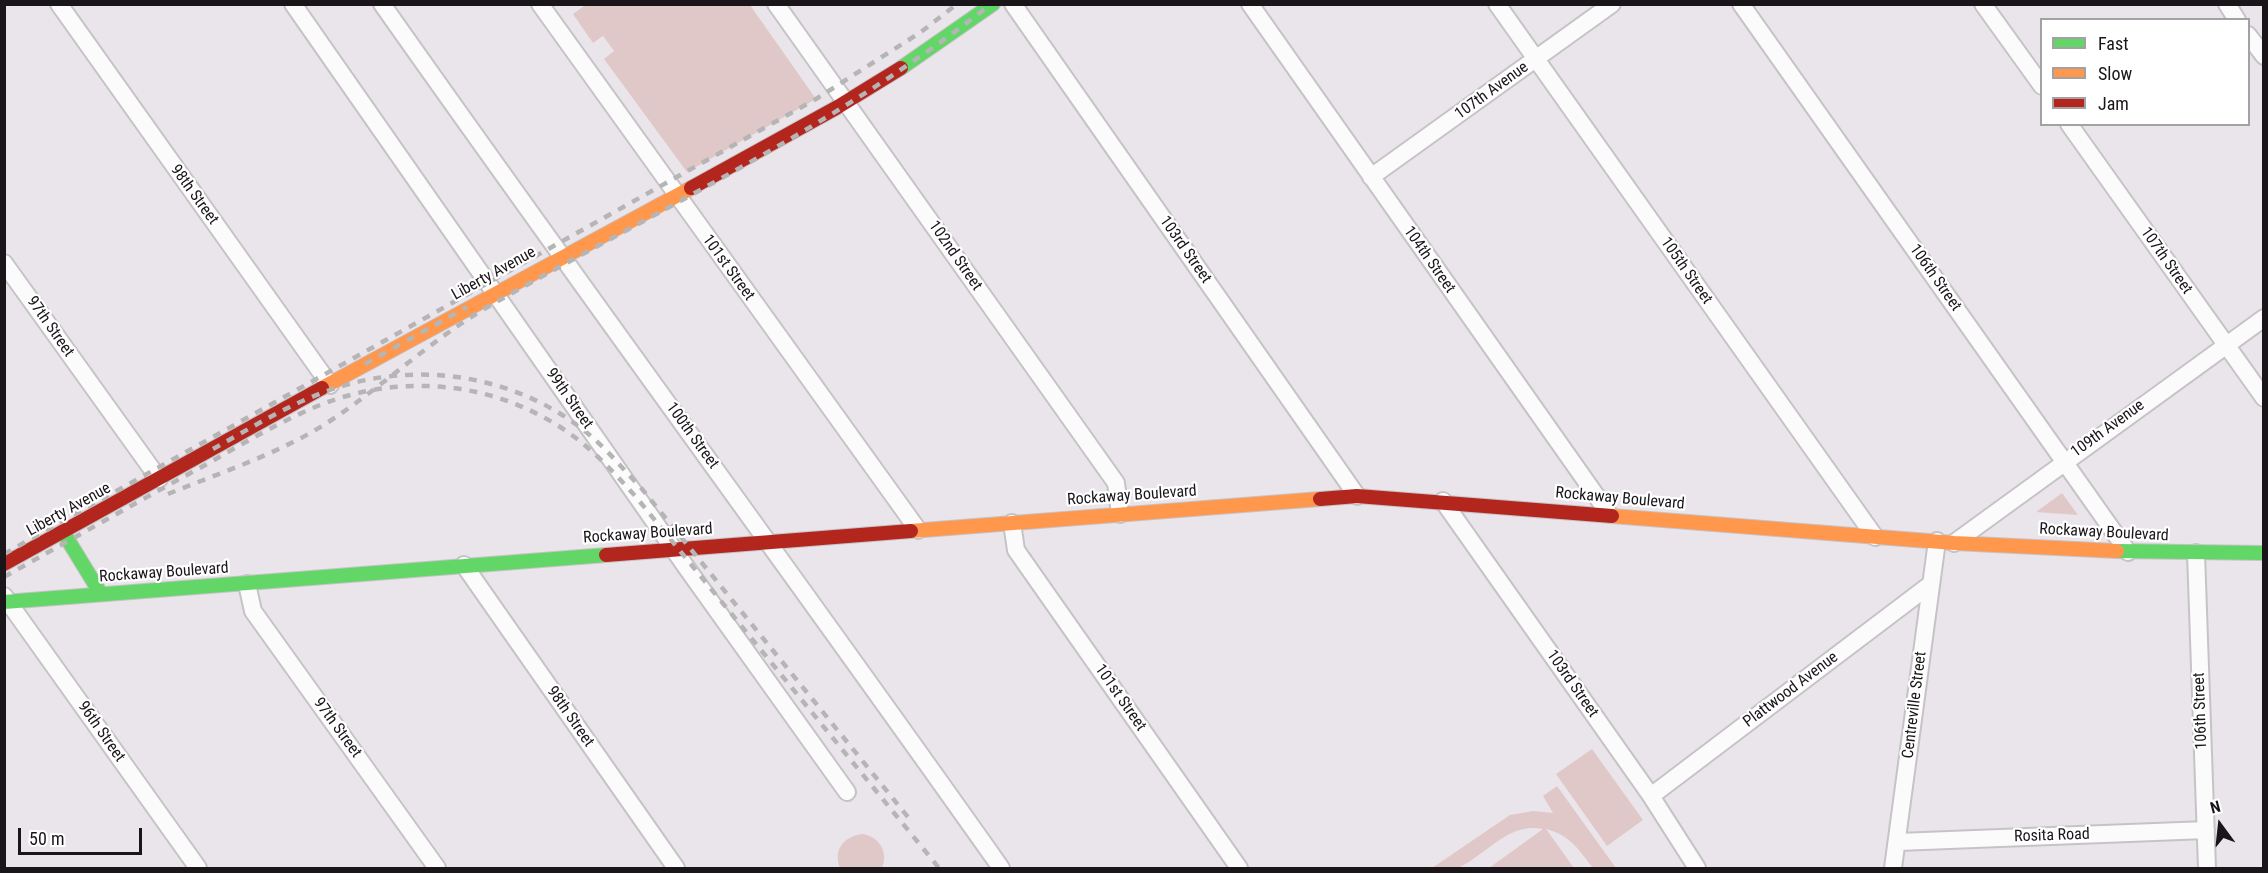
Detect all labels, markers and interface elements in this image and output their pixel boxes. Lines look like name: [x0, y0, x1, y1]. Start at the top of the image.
legend: [2040, 18, 2250, 126]
text: Fast: [2098, 33, 2129, 54]
street label: 107th Avenue: [1452, 58, 1532, 124]
text: Slow: [2098, 63, 2132, 84]
text: Jam: [2098, 93, 2129, 114]
street label: 98th Street: [166, 161, 222, 229]
street label: 103rd Street: [1155, 213, 1215, 287]
street label: 102nd Street: [924, 218, 986, 294]
street label: 104th Street: [1399, 223, 1459, 297]
street label: 107th Street: [2136, 224, 2196, 298]
street label: 101st Street: [698, 231, 758, 305]
street label: 105th Street: [1656, 234, 1716, 308]
street label: 106th Street: [1905, 241, 1965, 315]
street label: Liberty Avenue: [449, 243, 539, 305]
street label: 97th Street: [22, 293, 78, 361]
street label: 99th Street: [541, 365, 597, 433]
street label: 109th Avenue: [2068, 396, 2148, 462]
street label: 100th Street: [662, 399, 722, 473]
street label: Liberty Avenue: [24, 479, 114, 541]
street label: Rockaway Boulevard: [1067, 482, 1197, 510]
street label: Rockaway Boulevard: [1555, 484, 1685, 514]
street label: Rockaway Boulevard: [583, 520, 713, 548]
street label: Rockaway Boulevard: [2039, 520, 2169, 546]
street label: Rockaway Boulevard: [99, 559, 229, 587]
street label: 103rd Street: [1542, 647, 1602, 721]
street label: Plattwood Avenue: [1740, 648, 1842, 732]
street label: Centreville Street: [1899, 650, 1931, 760]
street label: 101st Street: [1090, 661, 1150, 735]
street label: 106th Street: [2190, 672, 2212, 750]
street label: 98th Street: [542, 683, 598, 751]
street label: 97th Street: [309, 694, 365, 762]
street label: 96th Street: [73, 698, 129, 766]
north arrow: [2190, 795, 2250, 855]
text: N: [2208, 797, 2222, 818]
scale bar: [21, 816, 146, 854]
street label: Rosita Road: [2014, 825, 2090, 847]
text: 50 m: [29, 828, 64, 849]

